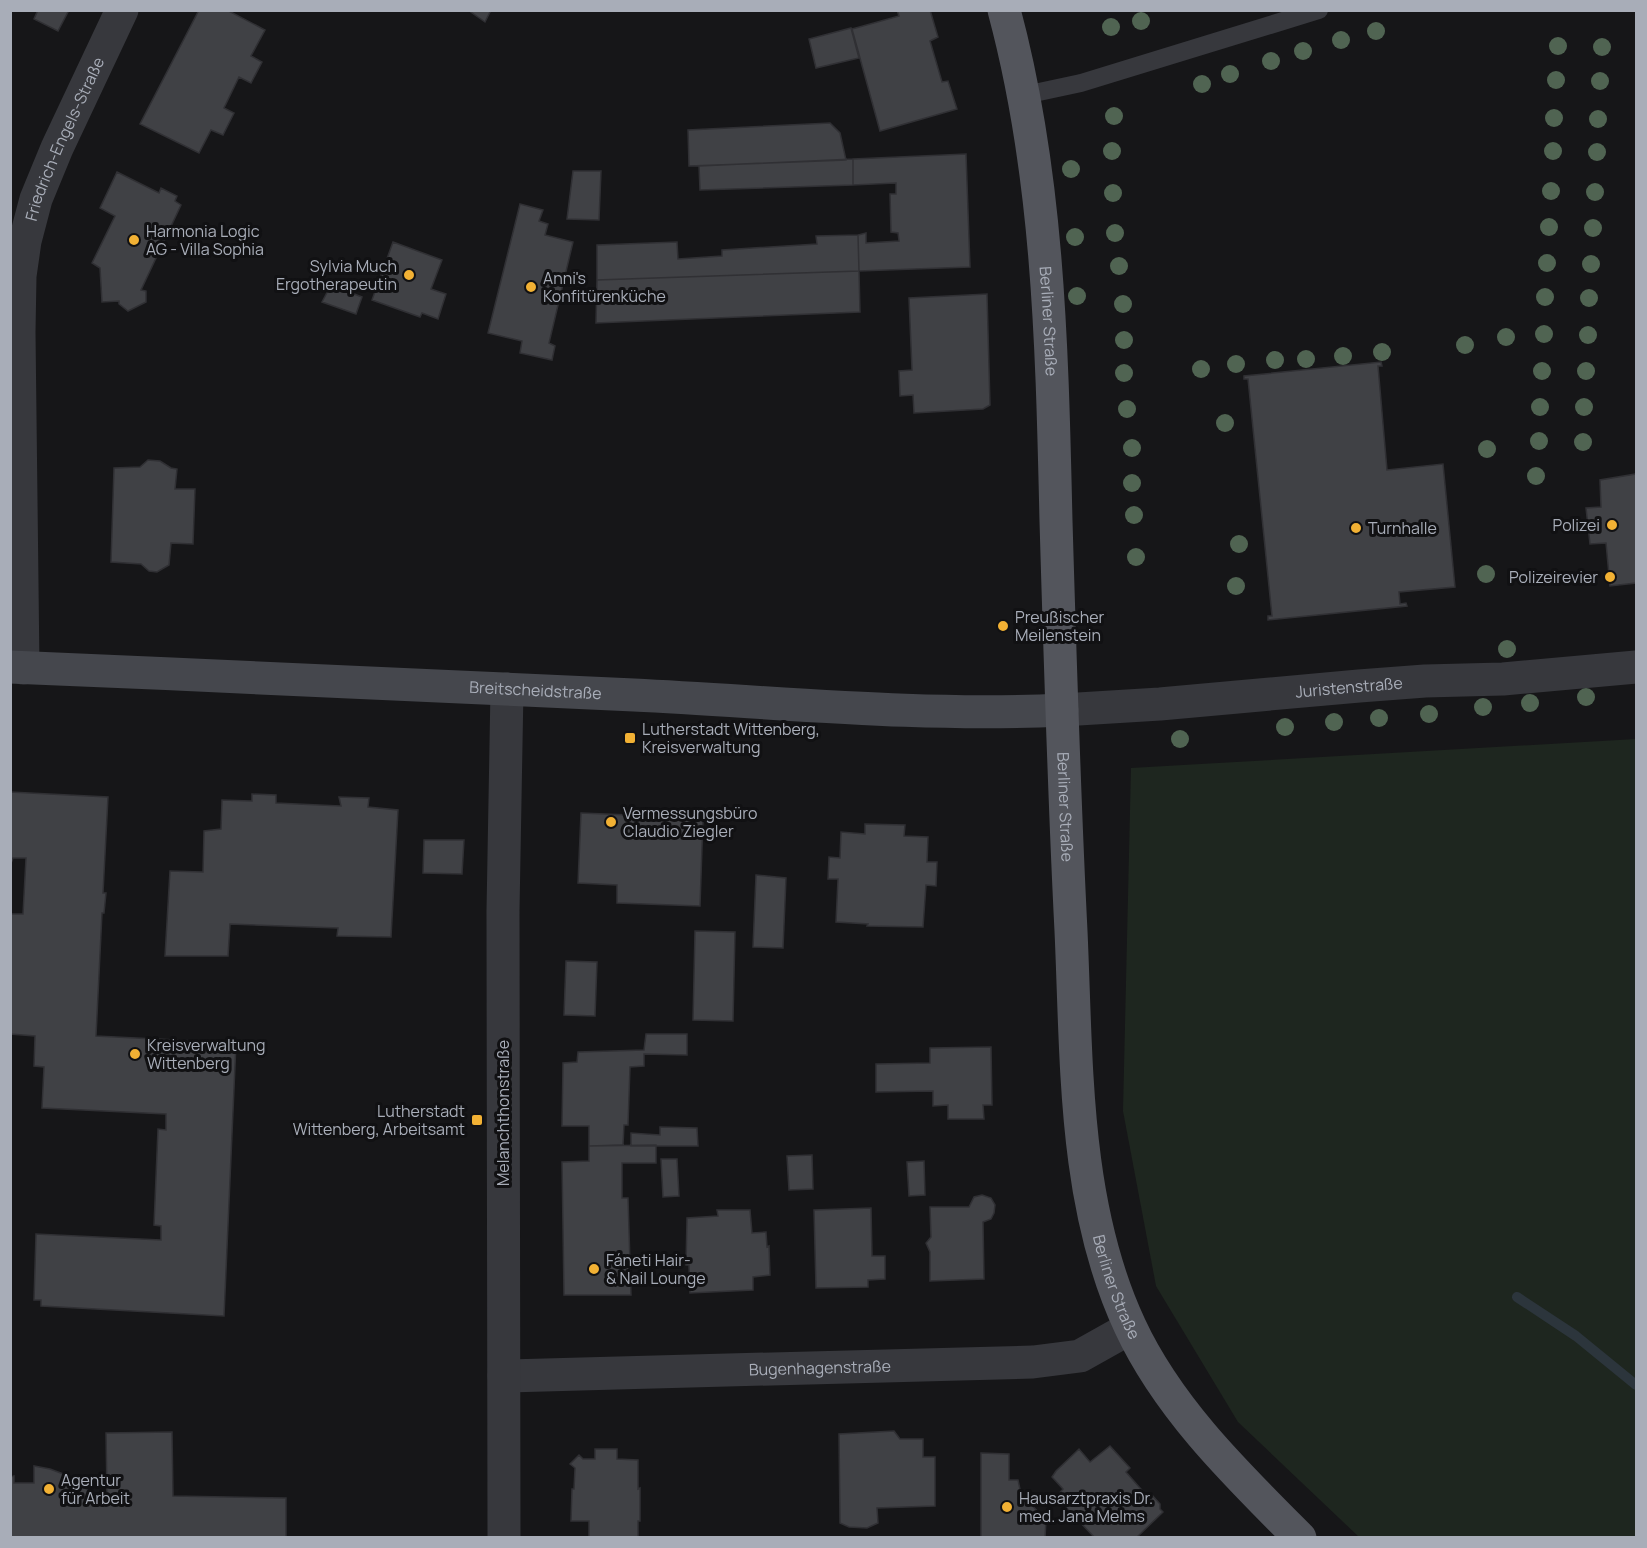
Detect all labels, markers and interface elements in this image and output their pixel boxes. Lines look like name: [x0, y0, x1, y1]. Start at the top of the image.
street label: Friedrich-Engels-Straße: [20, 53, 109, 223]
place label: Harmonia Logic AG - Villa Sophia: [146, 220, 264, 260]
marker: Harmonia Logic AG - Villa Sophia: [127, 233, 141, 247]
place label: Sylvia Much Ergotherapeutin: [276, 255, 397, 295]
street label: Berliner Straße: [1035, 266, 1063, 376]
place label: Anni's Konfitürenküche: [543, 267, 666, 307]
marker: Sylvia Much Ergotherapeutin: [402, 268, 416, 282]
marker: Anni's Konfitürenküche: [524, 280, 538, 294]
place label: Polizei: [1553, 514, 1600, 536]
place label: Turnhalle: [1368, 517, 1437, 539]
marker: Polizei: [1605, 518, 1619, 532]
marker: Turnhalle: [1349, 521, 1363, 535]
place label: Polizeirevier: [1509, 566, 1598, 588]
marker: Polizeirevier: [1603, 570, 1617, 584]
place label: Preußischer Meilenstein: [1015, 606, 1105, 646]
marker: Preußischer Meilenstein: [996, 619, 1010, 633]
street label: Juristenstraße: [1294, 672, 1404, 703]
street label: Breitscheidstraße: [469, 676, 602, 704]
place label: Lutherstadt Wittenberg, Kreisverwaltung: [642, 718, 820, 758]
marker: Lutherstadt Wittenberg, Kreisverwaltung: [623, 731, 637, 745]
street label: Berliner Straße: [1052, 752, 1079, 862]
place label: Vermessungsbüro Claudio Ziegler: [623, 802, 757, 842]
marker: Vermessungsbüro Claudio Ziegler: [604, 815, 618, 829]
place label: Kreisverwaltung Wittenberg: [147, 1034, 266, 1074]
street label: Melanchthonstraße: [492, 1040, 514, 1186]
marker: Kreisverwaltung Wittenberg: [128, 1047, 142, 1061]
place label: Lutherstadt Wittenberg, Arbeitsamt: [293, 1100, 465, 1140]
marker: Lutherstadt Wittenberg, Arbeitsamt: [470, 1113, 484, 1127]
street label: Berliner Straße: [1088, 1232, 1146, 1343]
place label: Fáneti Hair- & Nail Lounge: [606, 1249, 706, 1289]
marker: Fáneti Hair- & Nail Lounge: [587, 1262, 601, 1276]
street label: Bugenhagenstraße: [749, 1355, 891, 1381]
place label: Agentur für Arbeit: [61, 1469, 130, 1509]
marker: Agentur für Arbeit: [42, 1482, 56, 1496]
place label: Hausarztpraxis Dr. med. Jana Melms: [1019, 1487, 1153, 1527]
marker: Hausarztpraxis Dr. med. Jana Melms: [1000, 1500, 1014, 1514]

